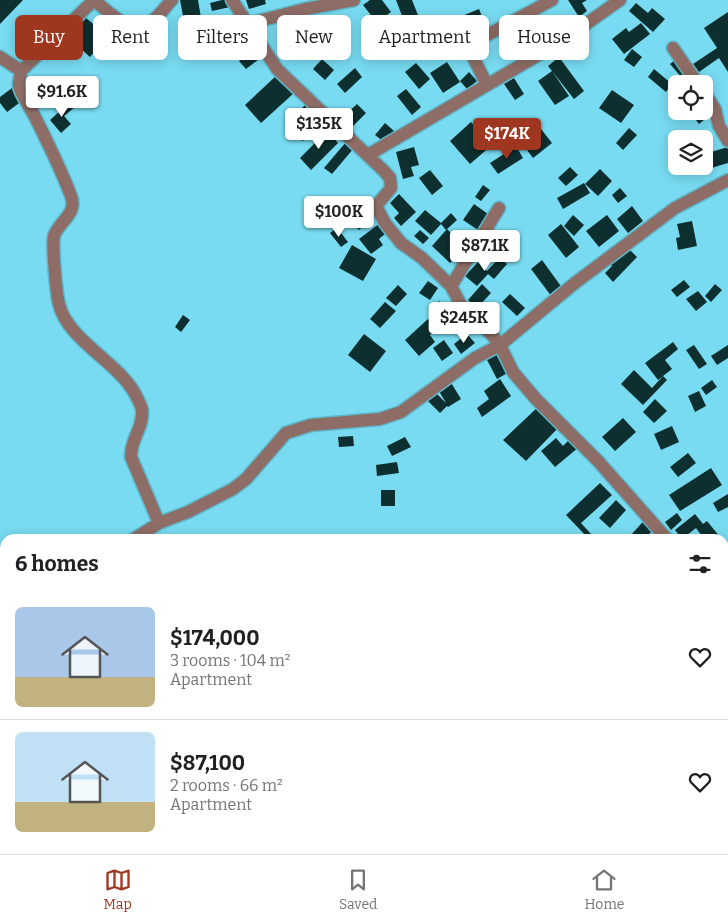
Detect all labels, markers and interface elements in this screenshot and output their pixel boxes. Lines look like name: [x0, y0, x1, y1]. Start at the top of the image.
chip: Buy: [15, 15, 83, 60]
chip: Rent: [93, 15, 168, 60]
chip: Filters: [178, 15, 267, 60]
chip: New: [277, 15, 351, 60]
chip: Apartment: [361, 15, 489, 60]
chip: House: [499, 15, 589, 60]
map controls: [668, 75, 713, 175]
button: locate: [668, 75, 713, 120]
pin: $91.6K: [21, 76, 103, 118]
text: $91.6K: [37, 82, 87, 101]
pin: $135K: [284, 108, 354, 150]
text: $135K: [296, 114, 342, 133]
pin: $174K: [472, 118, 542, 160]
text: $174K: [484, 124, 530, 143]
button: layers: [668, 130, 713, 175]
pin: $100K: [304, 196, 374, 238]
text: $100K: [315, 202, 363, 221]
pin: $87.1K: [444, 230, 526, 272]
text: $87.1K: [461, 236, 509, 255]
pin: $245K: [429, 302, 499, 344]
text: $245K: [440, 308, 488, 327]
icon: filters: [686, 550, 714, 578]
text: 6 homes: [15, 551, 99, 577]
text: $174,000: [170, 625, 260, 651]
icon: home: [55, 627, 115, 687]
icon: heart: [686, 643, 714, 671]
text: 3 rooms · 104 m²: [170, 651, 290, 670]
text: Apartment: [170, 670, 252, 689]
text: $87,100: [170, 750, 245, 776]
icon: home: [55, 752, 115, 812]
icon: heart: [686, 768, 714, 796]
text: 2 rooms · 66 m²: [170, 776, 283, 795]
text: Apartment: [170, 795, 252, 814]
tab: Map: [104, 866, 132, 913]
tab: Saved: [339, 866, 377, 913]
tab: Home: [584, 866, 624, 913]

